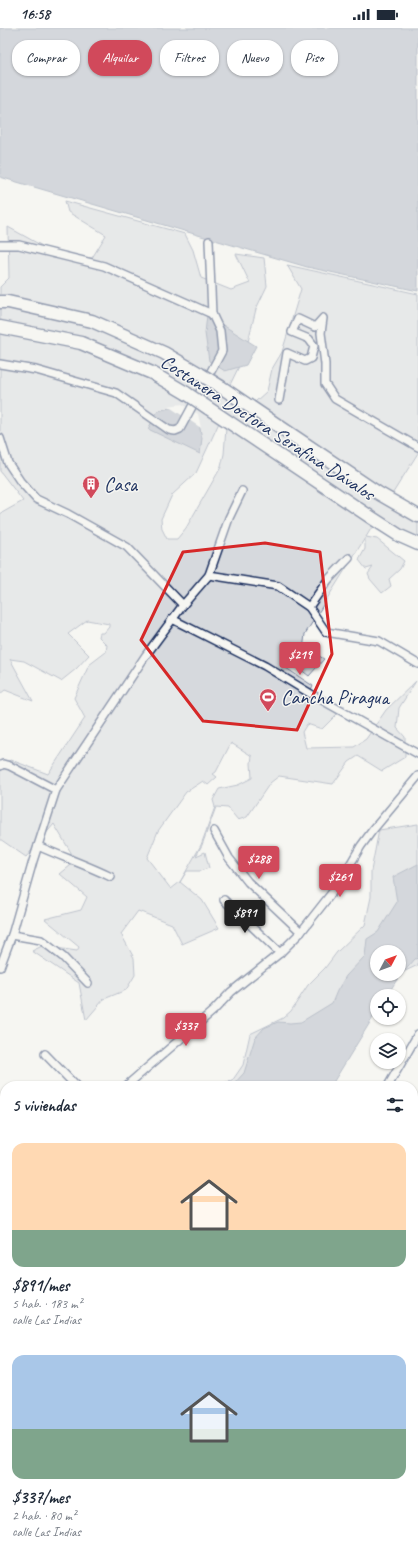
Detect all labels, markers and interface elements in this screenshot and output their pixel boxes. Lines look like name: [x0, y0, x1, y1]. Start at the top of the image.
text: 16:58: [20, 5, 50, 24]
chip: Comprar: [12, 40, 80, 76]
chip: Alquilar: [88, 40, 152, 76]
chip: Filtros: [160, 40, 219, 76]
chip: Nuevo: [227, 40, 283, 76]
chip: Piso: [291, 40, 338, 76]
street label: Costanera Doctora Serafina Dávalos: [156, 349, 381, 507]
place label: Casa: [104, 472, 139, 497]
building icon: Casa: [81, 474, 101, 499]
pin: $219: [276, 642, 324, 676]
text: $219: [288, 647, 312, 663]
place label: Cancha Piragua: [281, 685, 390, 710]
sports icon: Cancha Piragua: [258, 687, 278, 712]
pin: $288: [235, 846, 283, 880]
text: $288: [247, 851, 271, 867]
pin: $261: [316, 864, 364, 898]
text: $261: [328, 869, 352, 885]
pin: $891: [221, 900, 269, 934]
text: $891: [233, 905, 257, 921]
north arrow: [370, 945, 406, 981]
map controls: [370, 945, 406, 1069]
button: locate: [370, 989, 406, 1025]
pin: $337: [162, 1013, 210, 1047]
text: $337: [174, 1018, 198, 1034]
button: layers: [370, 1033, 406, 1069]
icon: filters: [384, 1094, 406, 1116]
text: 5 viviendas: [12, 1095, 75, 1116]
icon: home: [173, 1169, 245, 1241]
text: $891/mes: [12, 1275, 69, 1296]
text: 5 hab. · 183 m²: [12, 1296, 82, 1312]
text: calle Las Indias: [12, 1312, 81, 1328]
icon: home: [173, 1381, 245, 1453]
text: $337/mes: [12, 1487, 69, 1508]
text: 2 hab. · 80 m²: [12, 1508, 76, 1524]
text: calle Las Indias: [12, 1524, 81, 1540]

